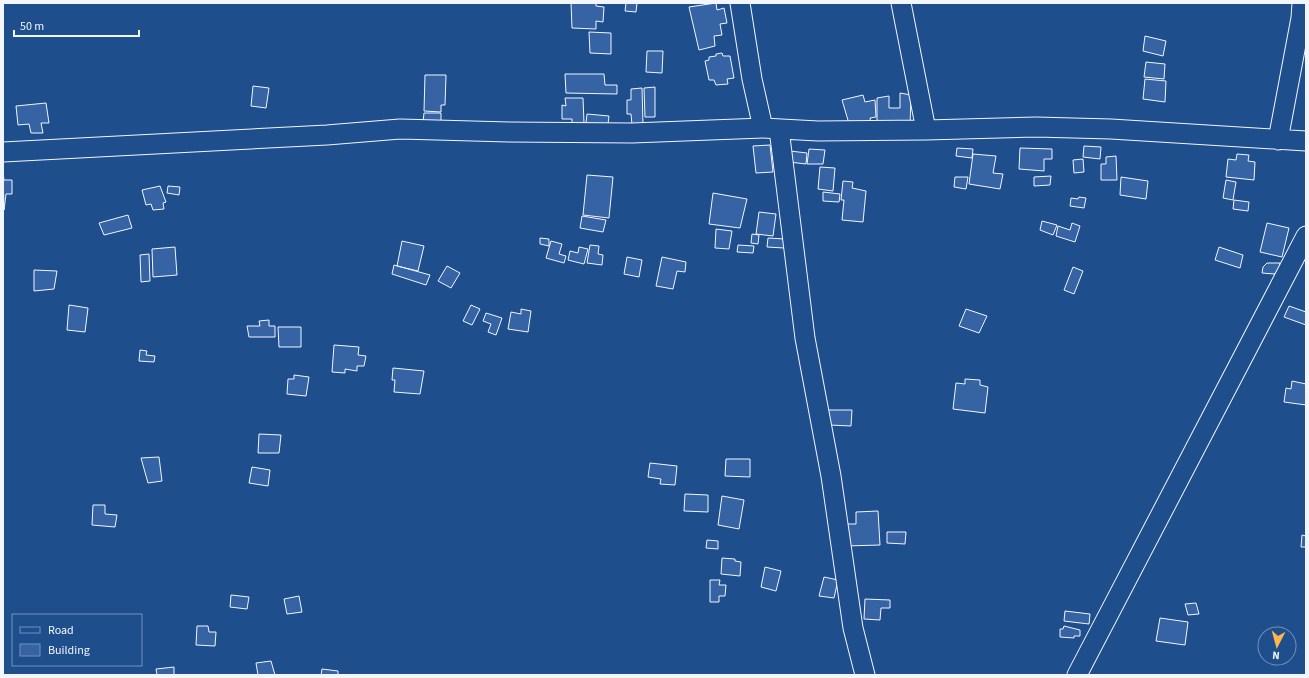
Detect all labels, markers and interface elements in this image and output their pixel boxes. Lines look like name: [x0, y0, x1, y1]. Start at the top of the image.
scale bar: [14, 12, 139, 38]
text: 50 m: [20, 18, 44, 35]
legend: [12, 614, 142, 666]
text: Road: [48, 622, 74, 639]
north arrow: [1257, 626, 1297, 666]
text: Building: [48, 642, 90, 659]
text: N: [1272, 648, 1280, 663]

